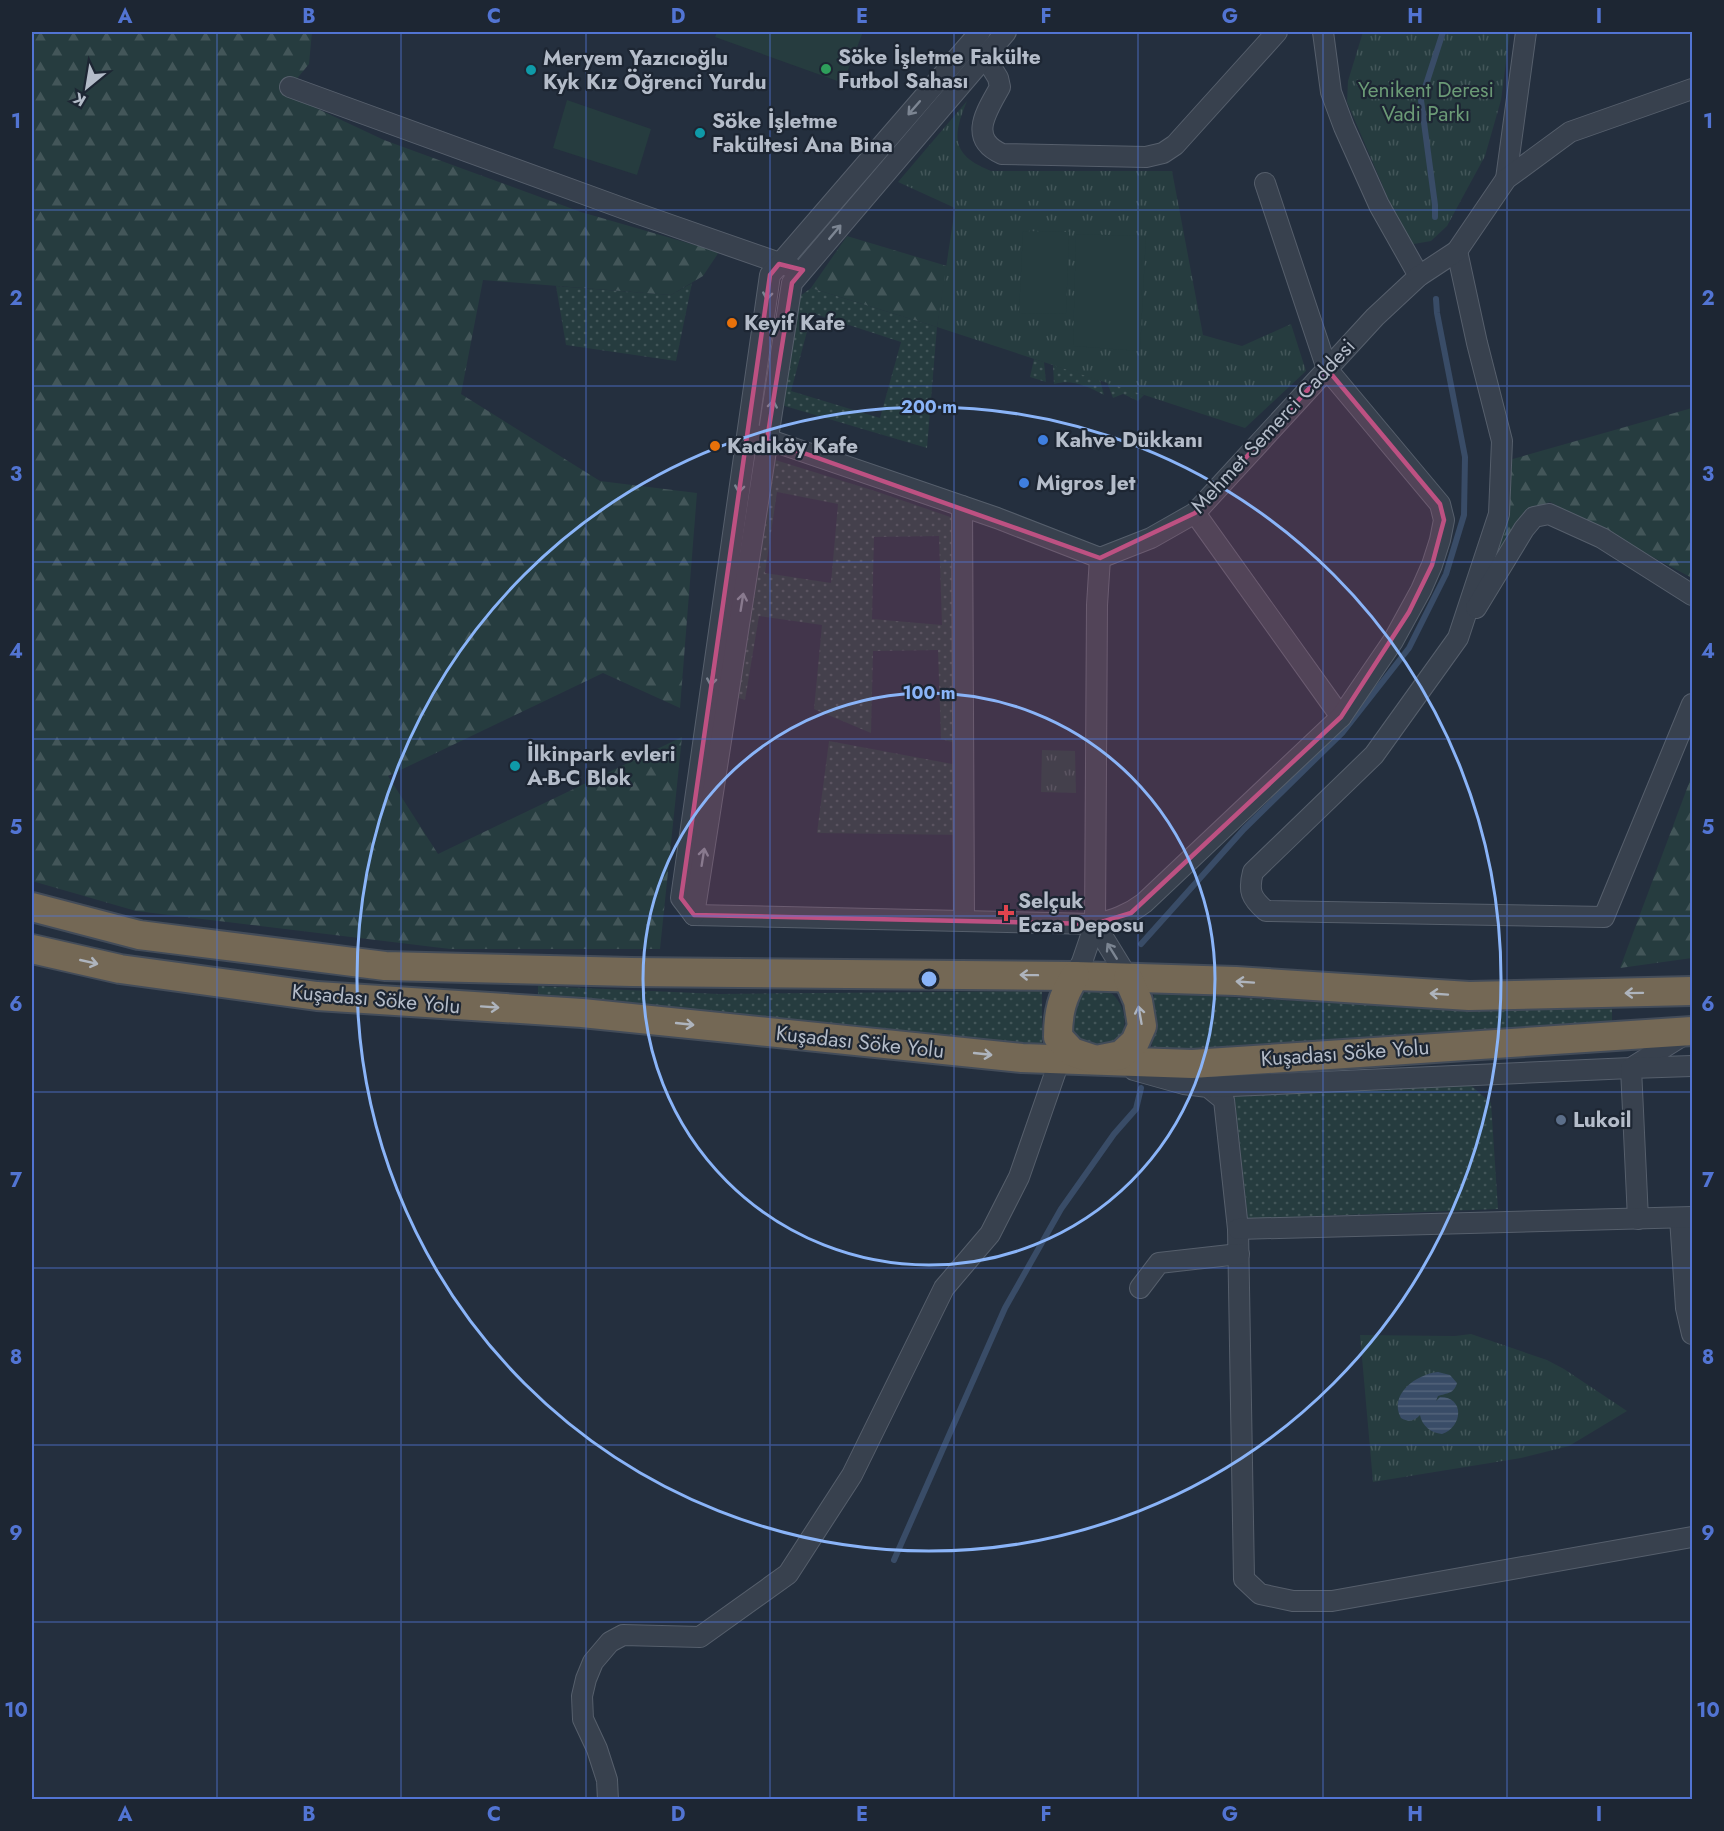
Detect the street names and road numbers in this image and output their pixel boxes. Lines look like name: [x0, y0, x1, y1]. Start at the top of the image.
street label: Mehmet Semerci Caddesi: [1184, 332, 1362, 520]
street label: Kuşadası Söke Yolu: [290, 977, 462, 1021]
street label: Kuşadası Söke Yolu: [774, 1018, 946, 1066]
street label: Kuşadası Söke Yolu: [1260, 1032, 1430, 1074]

